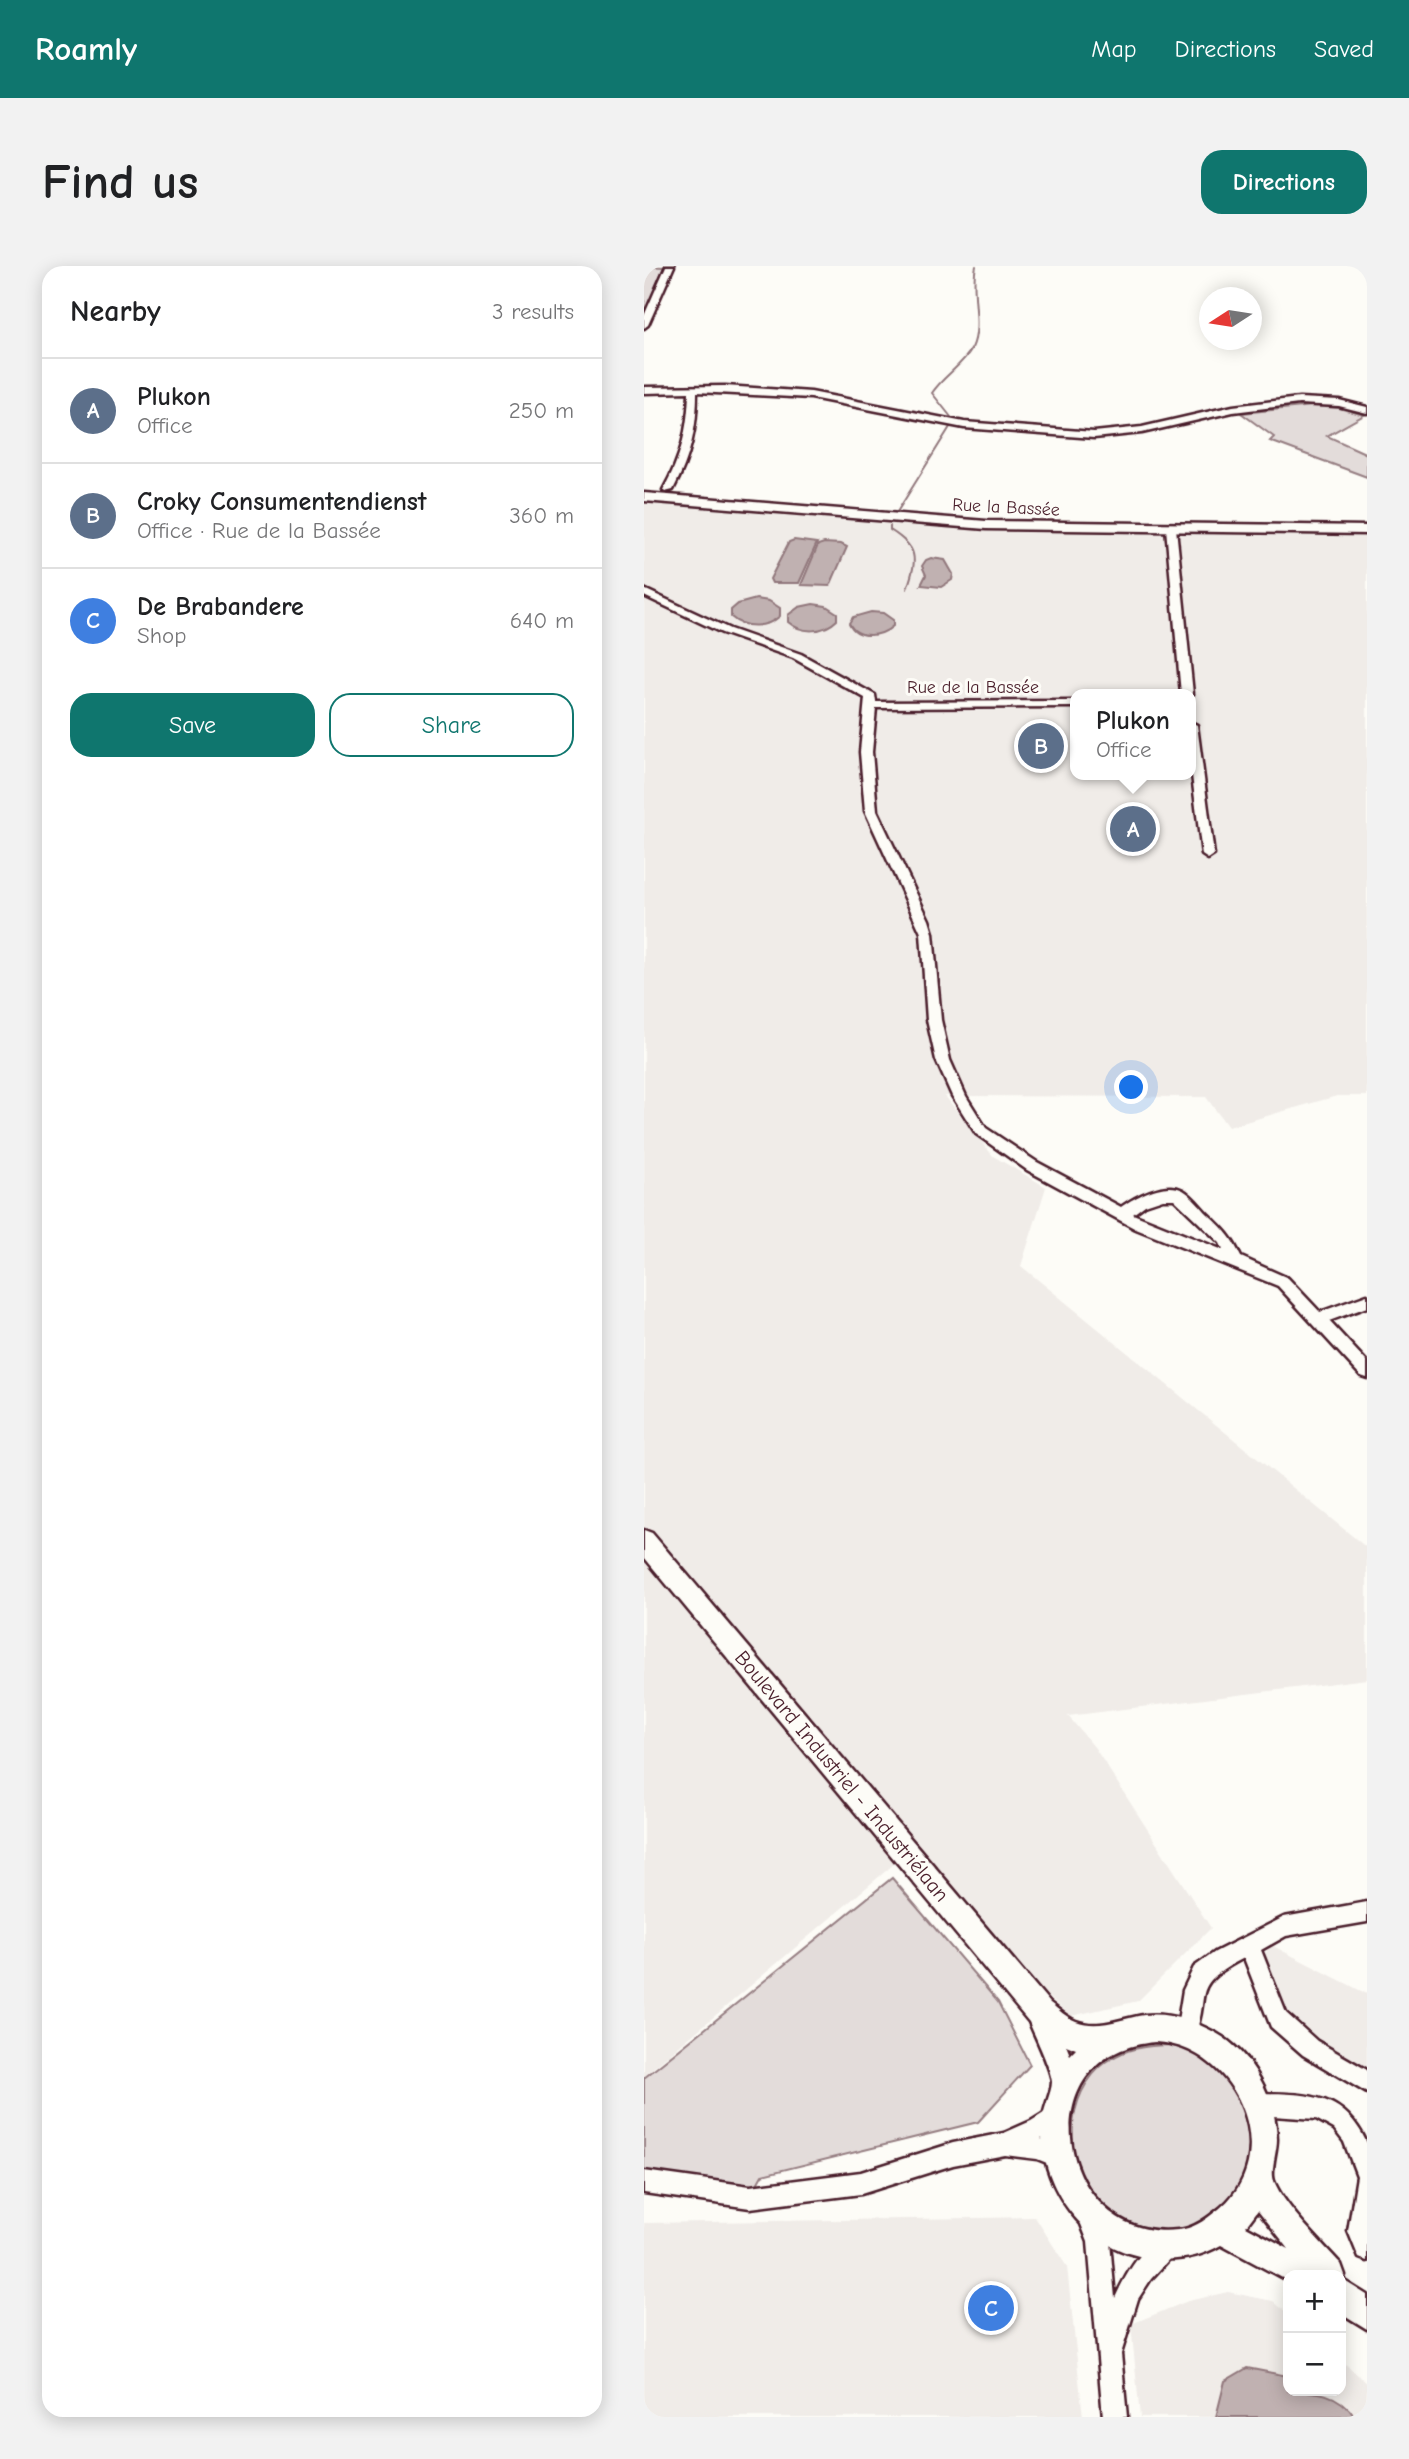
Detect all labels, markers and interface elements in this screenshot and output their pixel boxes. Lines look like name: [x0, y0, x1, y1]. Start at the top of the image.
text: Roamly: [35, 30, 137, 68]
text: Map: [1091, 35, 1137, 63]
text: Directions: [1175, 35, 1276, 63]
text: Saved: [1314, 35, 1374, 63]
button: Directions: [1201, 150, 1367, 214]
text: Find us: [42, 154, 198, 210]
north arrow: [1199, 287, 1262, 350]
text: Nearby: [70, 294, 161, 329]
text: 3 results: [492, 298, 574, 325]
text: Plukon: [137, 382, 211, 412]
text: A: [87, 397, 99, 424]
text: 250 m: [509, 397, 574, 424]
text: Office: [137, 412, 192, 439]
text: Croky Consumentendienst: [137, 487, 426, 517]
street label: Rue la Bassée: [952, 494, 1060, 521]
text: B: [86, 502, 100, 529]
text: 360 m: [509, 502, 574, 529]
text: Office · Rue de la Bassée: [137, 517, 381, 544]
text: De Brabandere: [137, 592, 304, 622]
text: C: [86, 607, 100, 634]
text: 640 m: [510, 607, 574, 634]
text: Shop: [137, 622, 186, 649]
street label: Rue de la Bassée: [907, 677, 1039, 698]
popup: [1070, 689, 1196, 780]
button: Save: [70, 693, 315, 757]
button: Share: [329, 693, 574, 757]
text: Plukon: [1096, 706, 1170, 736]
pin: B: [1018, 720, 1064, 772]
text: Office: [1096, 736, 1152, 763]
pin: A: [1110, 803, 1156, 855]
your location: [1114, 1070, 1148, 1104]
street label: Boulevard Industriel - Industriélaan: [730, 1646, 954, 1906]
map controls: [1283, 2270, 1346, 2396]
button: +: [1283, 2270, 1346, 2333]
pin: C: [968, 2282, 1014, 2334]
button: −: [1283, 2333, 1346, 2396]

